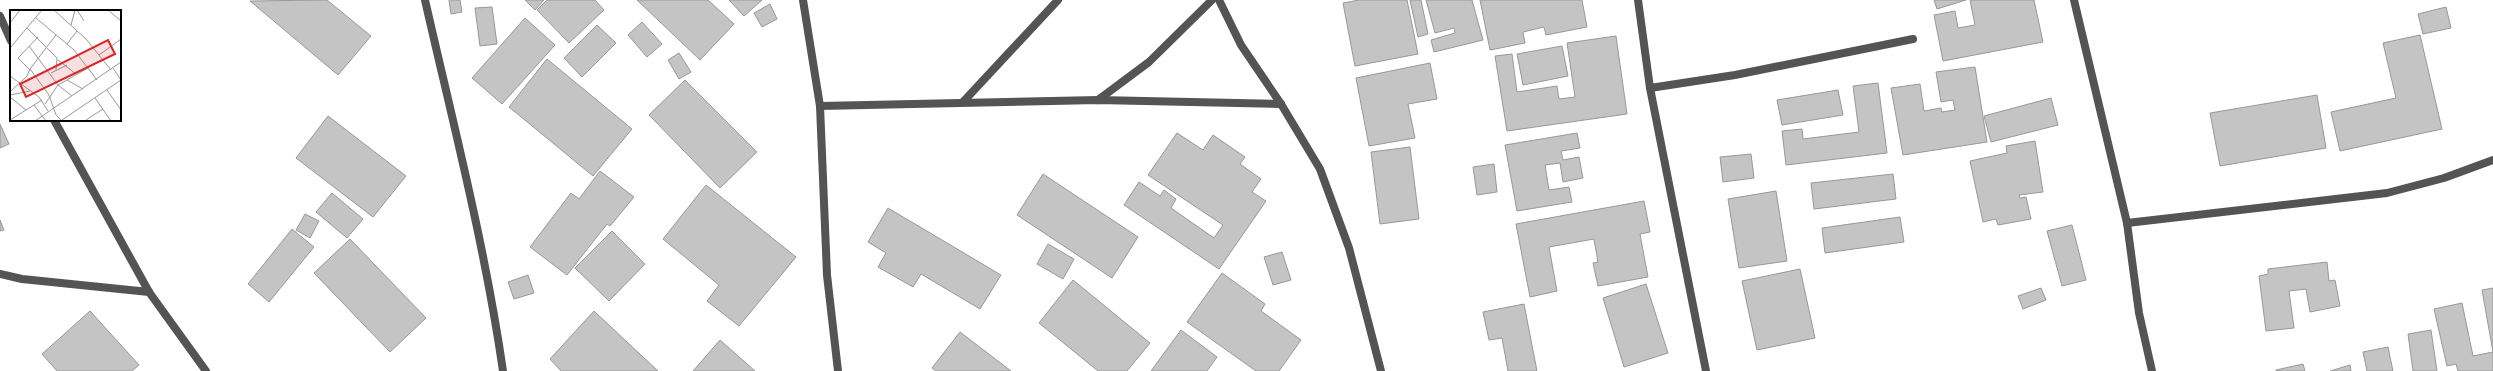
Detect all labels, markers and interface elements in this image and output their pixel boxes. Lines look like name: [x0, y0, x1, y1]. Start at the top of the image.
inset map: [10, 10, 121, 121]

